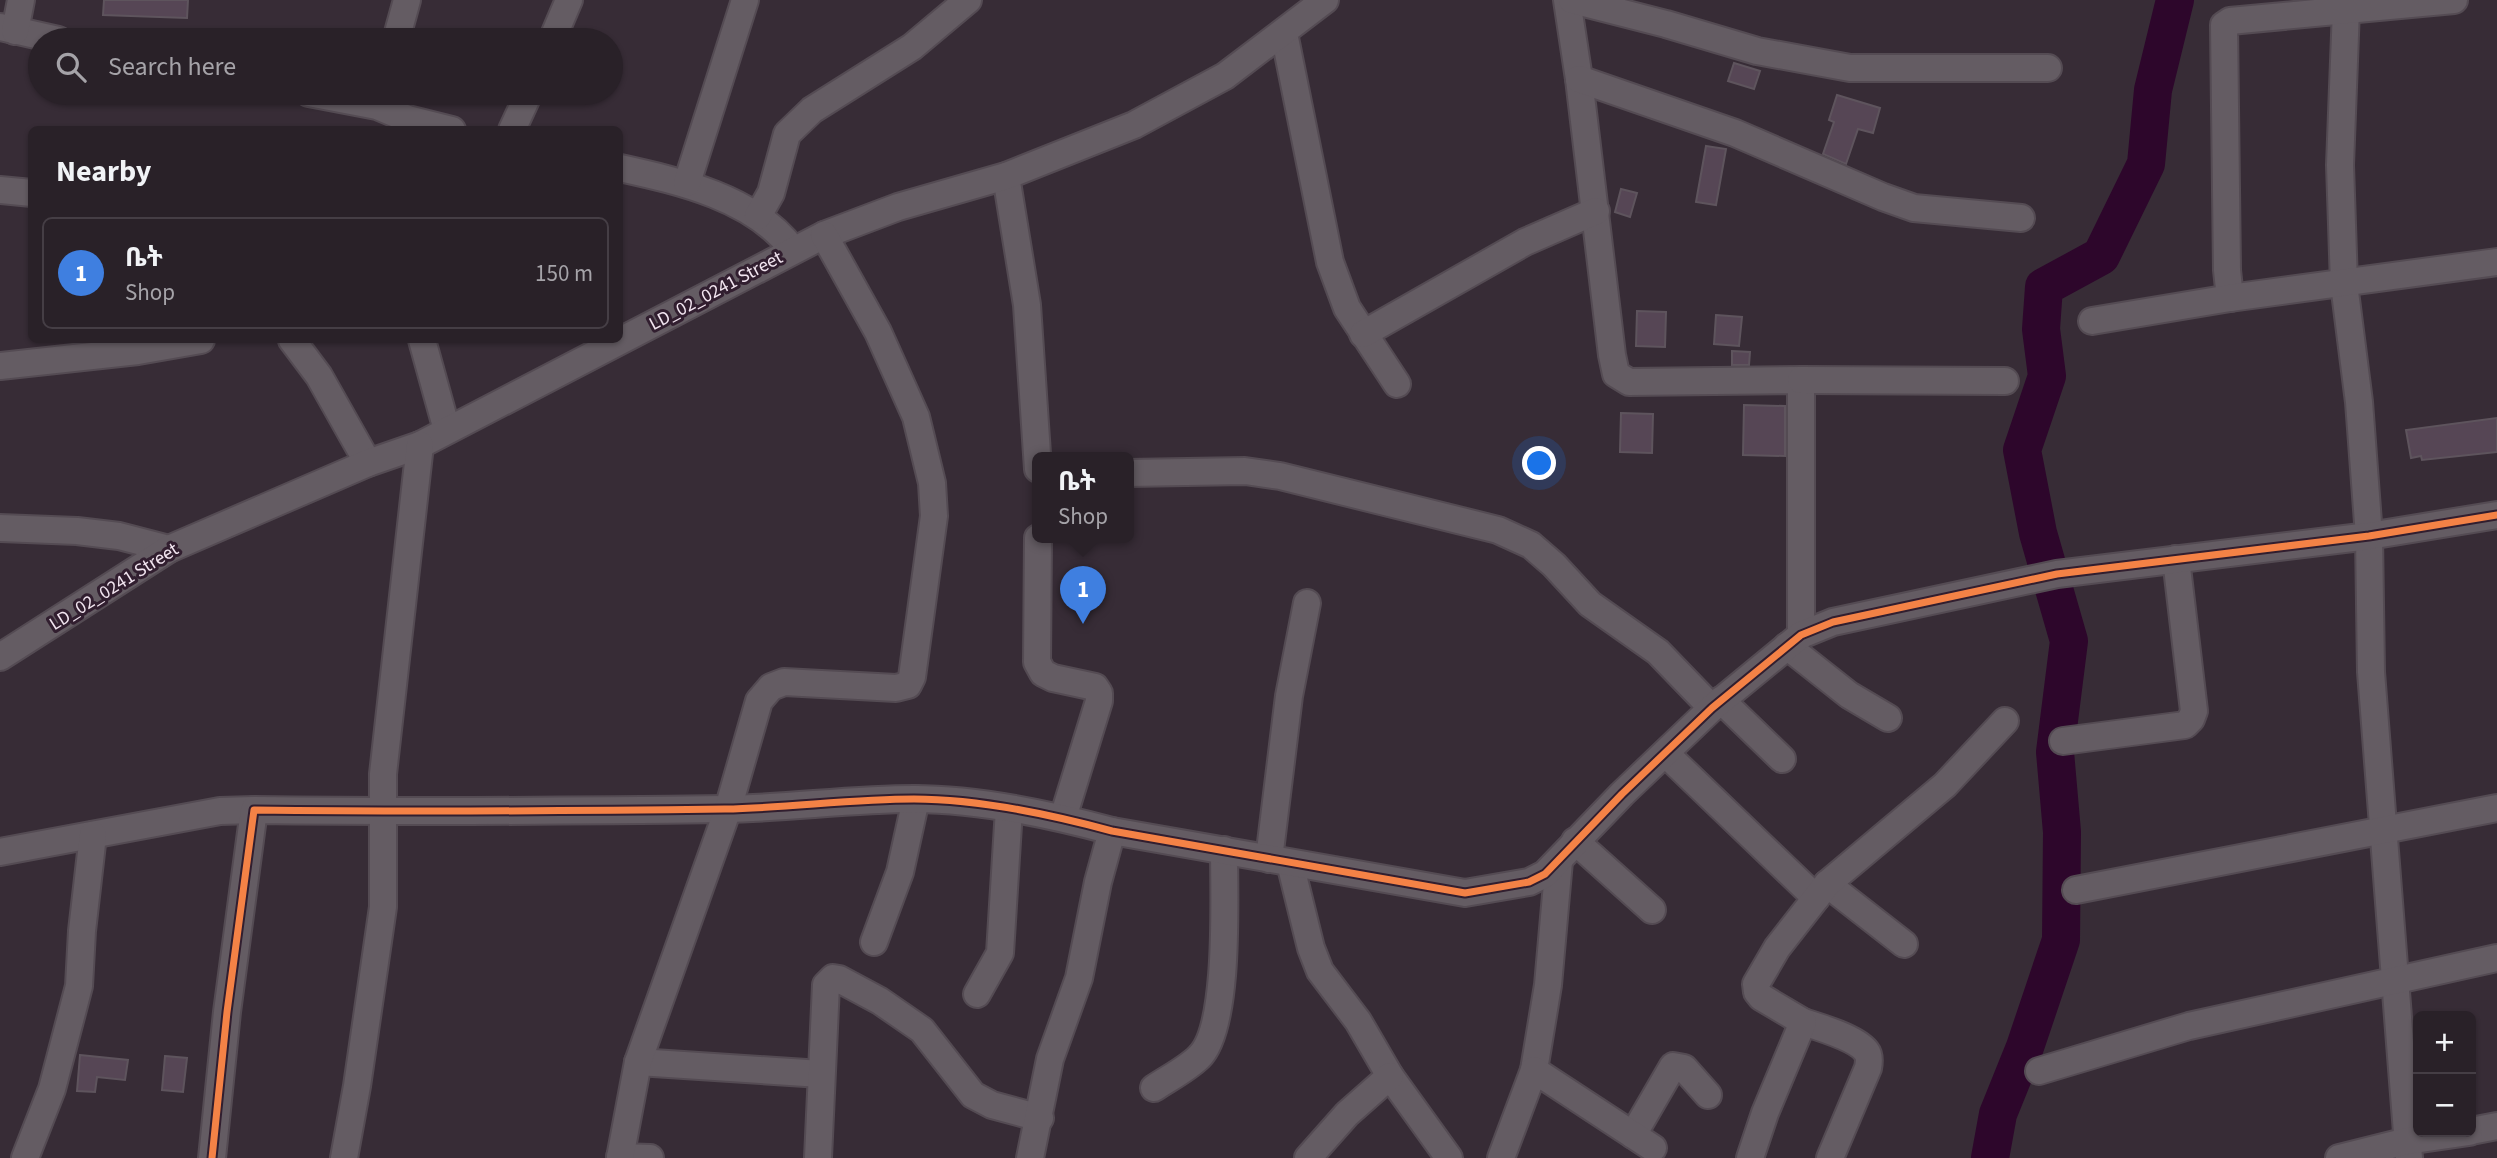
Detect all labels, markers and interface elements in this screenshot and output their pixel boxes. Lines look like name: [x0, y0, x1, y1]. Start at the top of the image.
search box: [28, 28, 623, 105]
icon: search: [52, 48, 90, 86]
text: Search here: [108, 48, 236, 85]
text: Nearby: [56, 150, 151, 193]
text: ቤት: [125, 239, 163, 276]
street label: LD_02_0241 Street: [644, 244, 788, 338]
text: 1: [75, 257, 87, 290]
text: 150 m: [535, 257, 593, 290]
text: Shop: [125, 276, 175, 309]
your location: [1522, 446, 1556, 480]
popup: [1032, 452, 1134, 543]
text: ቤት: [1058, 463, 1096, 500]
text: Shop: [1058, 500, 1108, 533]
street label: LD_02_0241 Street: [44, 536, 184, 638]
pin: 1: [1060, 566, 1106, 624]
map controls: [2413, 1011, 2476, 1137]
button: +: [2413, 1011, 2476, 1074]
button: −: [2413, 1074, 2476, 1137]

